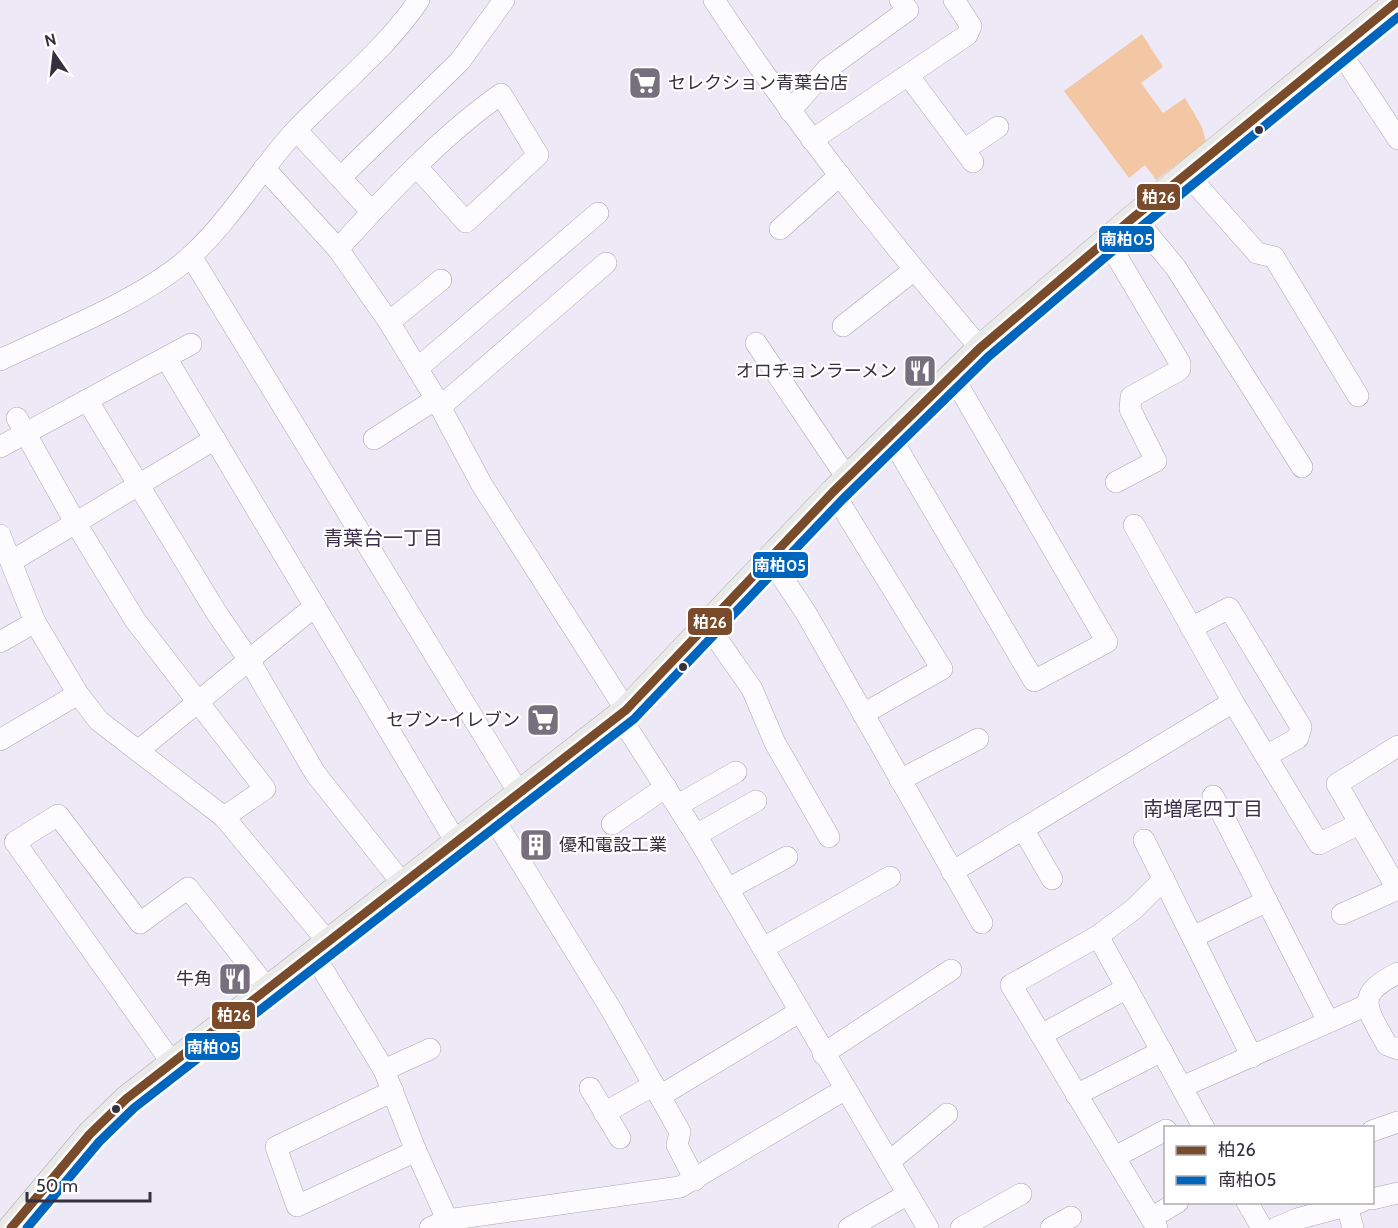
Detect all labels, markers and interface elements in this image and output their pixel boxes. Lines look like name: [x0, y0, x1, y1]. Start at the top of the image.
north arrow: [24, 24, 84, 84]
text: N: [43, 29, 58, 51]
supermarket icon: セレクション青葉台店: [627, 65, 663, 101]
place label: セレクション青葉台店: [668, 72, 848, 94]
unlabelled marker: [1253, 124, 1265, 136]
line badge: 柏26: [1136, 183, 1181, 211]
text: 柏26: [1142, 188, 1176, 207]
line badge: 南柏05: [1098, 225, 1155, 253]
text: 南柏05: [1101, 230, 1153, 249]
restaurant icon: オロチョンラーメン: [902, 353, 938, 389]
place label: オロチョンラーメン: [736, 360, 897, 382]
district label: 青葉台一丁目: [323, 526, 443, 550]
line badge: 南柏05: [752, 551, 809, 579]
text: 南柏05: [754, 556, 806, 575]
line badge: 柏26: [687, 607, 733, 636]
text: 柏26: [693, 613, 727, 632]
unlabelled marker: [677, 661, 689, 673]
supermarket icon: セブン-イレブン: [525, 702, 561, 738]
place label: セブン-イレブン: [386, 709, 520, 731]
district label: 南増尾四丁目: [1143, 797, 1263, 821]
building icon: 優和電設工業: [518, 827, 554, 863]
place label: 優和電設工業: [559, 834, 667, 856]
restaurant icon: 牛角: [217, 961, 253, 997]
place label: 牛角: [176, 968, 212, 990]
line badge: 柏26: [211, 1001, 256, 1030]
text: 柏26: [217, 1006, 251, 1025]
line badge: 南柏05: [184, 1032, 241, 1061]
text: 南柏05: [187, 1038, 239, 1057]
unlabelled marker: [110, 1103, 122, 1115]
legend: [1164, 1126, 1374, 1204]
text: 柏26: [1218, 1139, 1256, 1161]
scale bar: [27, 1165, 150, 1203]
text: 南柏05: [1218, 1169, 1276, 1191]
text: 50 m: [36, 1175, 78, 1197]

